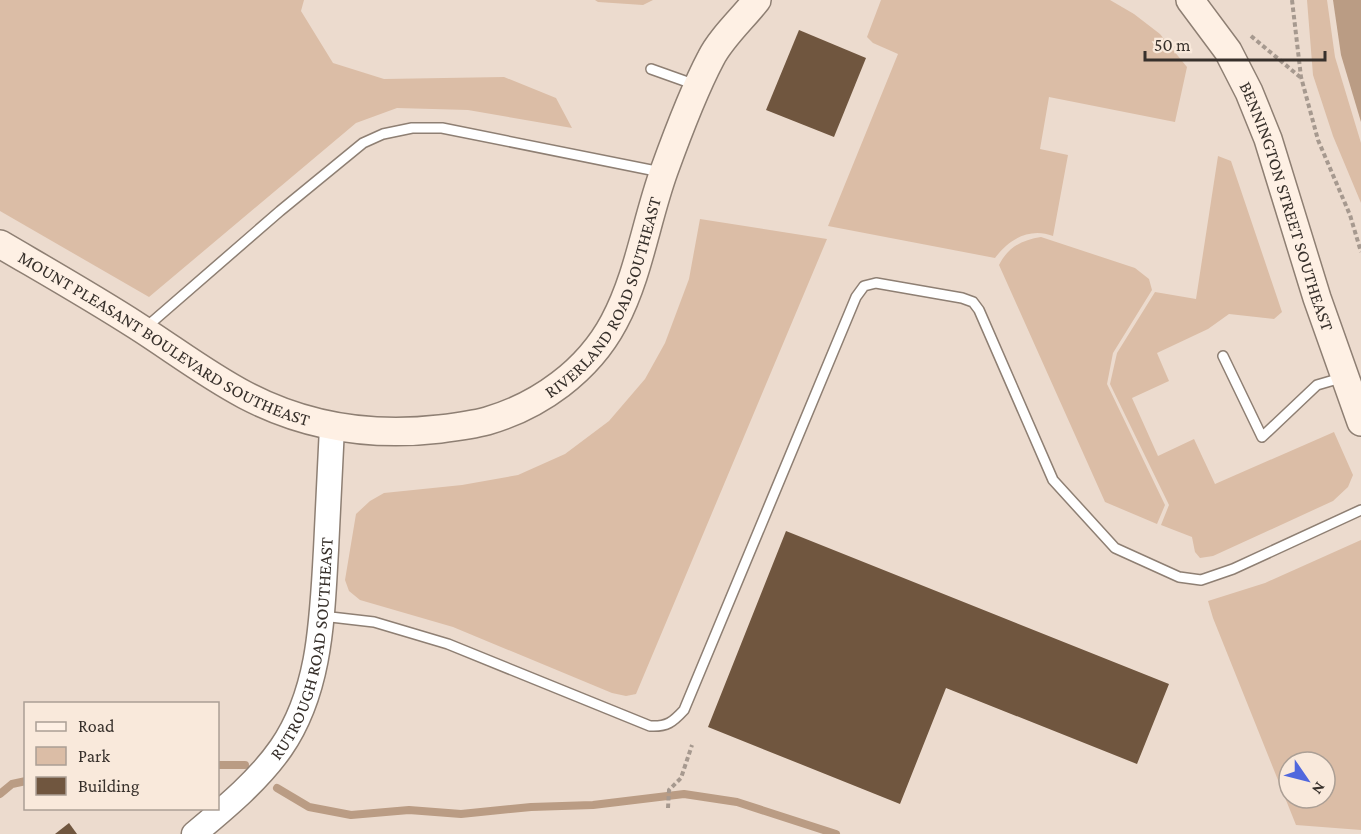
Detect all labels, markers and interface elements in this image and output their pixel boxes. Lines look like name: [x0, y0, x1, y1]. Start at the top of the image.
scale bar: [1145, 24, 1325, 62]
text: 50 m: [1154, 35, 1191, 55]
street label: BENNINGTON STREET SOUTHEAST: [1235, 78, 1338, 334]
street label: RIVERLAND ROAD SOUTHEAST: [541, 194, 665, 402]
street label: MOUNT PLEASANT BOULEVARD SOUTHEAST: [15, 247, 312, 430]
street label: RUTROUGH ROAD SOUTHEAST: [266, 537, 337, 764]
legend: [24, 702, 219, 810]
text: Road: [78, 716, 115, 736]
text: Park: [78, 746, 110, 766]
north arrow: [1277, 750, 1337, 810]
text: Building: [78, 776, 140, 796]
text: N: [1309, 779, 1329, 798]

